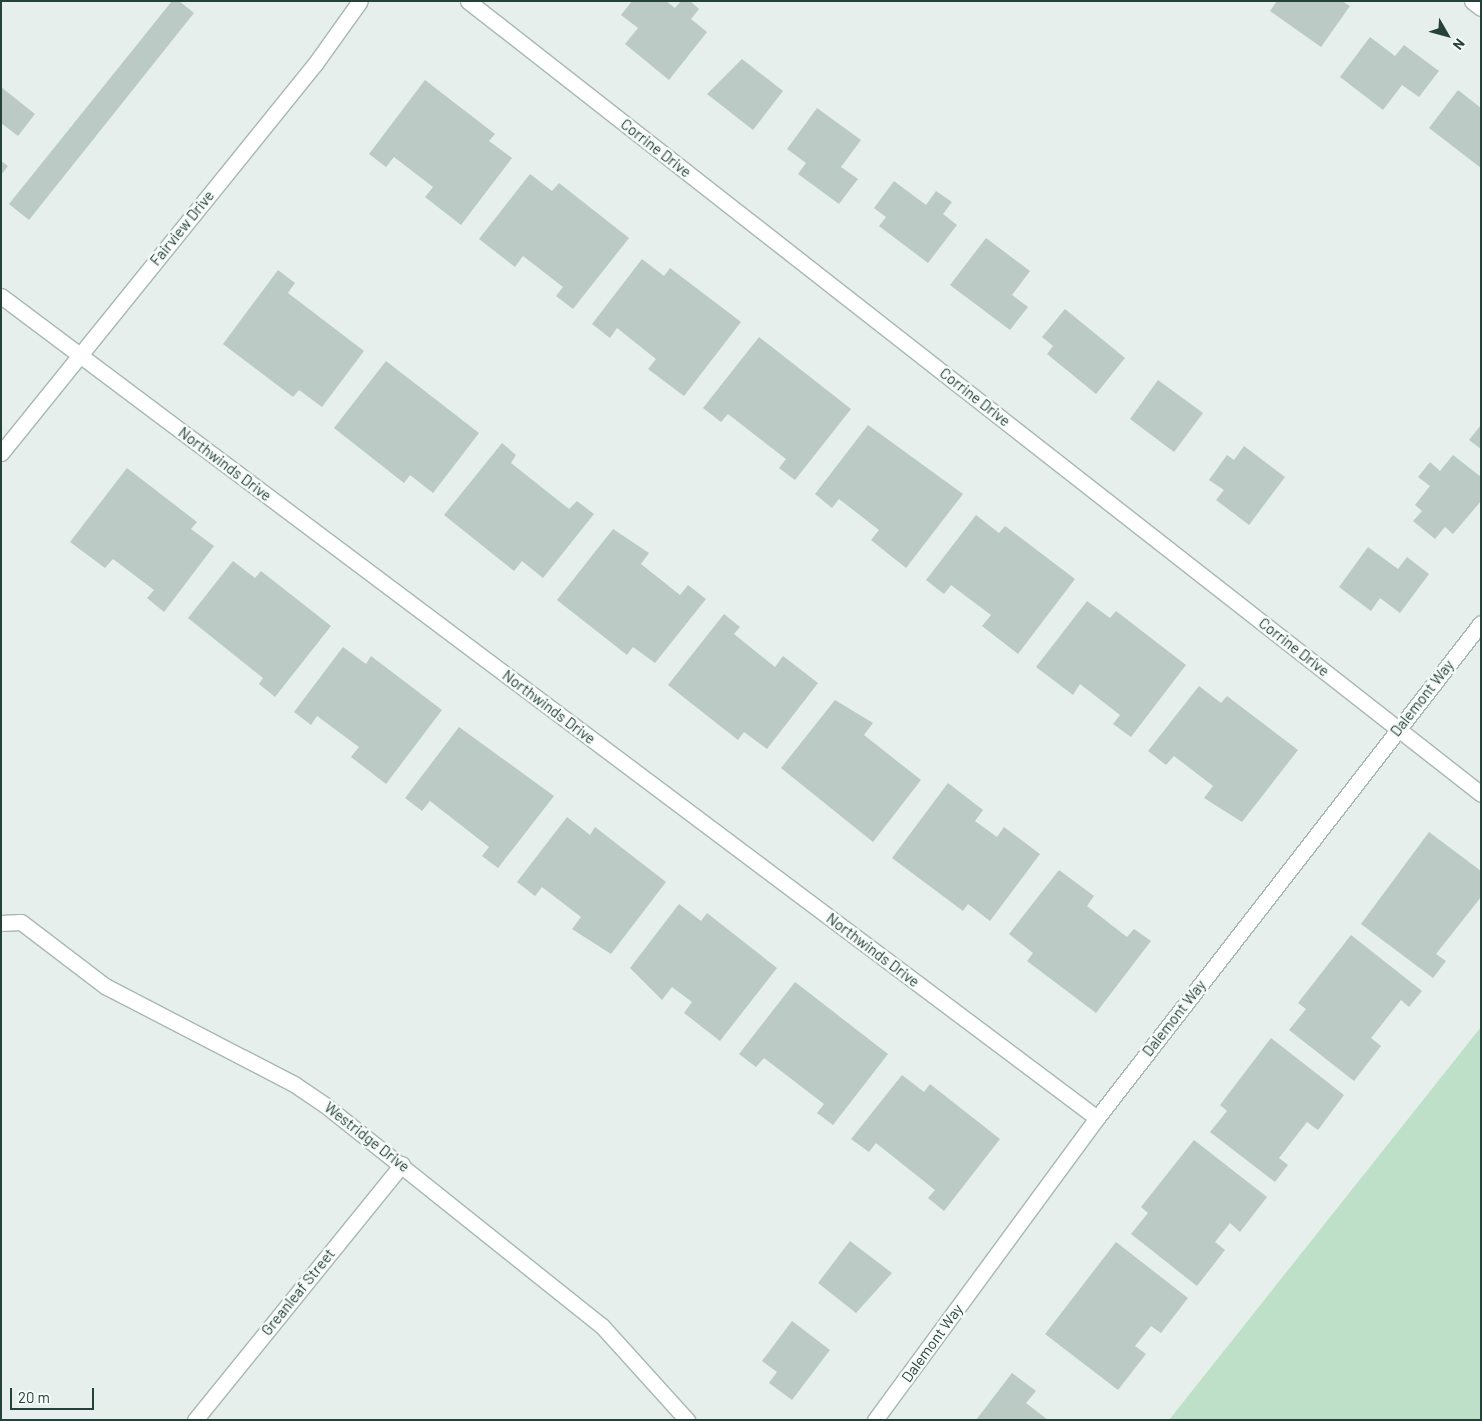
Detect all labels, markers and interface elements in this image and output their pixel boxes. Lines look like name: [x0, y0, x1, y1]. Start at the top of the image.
north arrow: [1422, 10, 1472, 60]
text: N: [1450, 36, 1469, 53]
street label: Corrine Drive: [617, 115, 695, 181]
street label: Fairview Drive: [146, 187, 218, 269]
street label: Corrine Drive: [936, 364, 1014, 430]
street label: Northwinds Drive: [175, 423, 275, 505]
street label: Corrine Drive: [1255, 614, 1333, 680]
street label: Dalemont Way: [1387, 656, 1457, 740]
street label: Northwinds Drive: [499, 666, 599, 748]
street label: Northwinds Drive: [823, 909, 923, 991]
street label: Dalemont Way: [1139, 976, 1209, 1060]
street label: Westridge Drive: [321, 1098, 413, 1176]
street label: Greanleaf Street: [257, 1245, 339, 1339]
street label: Dalemont Way: [898, 1300, 966, 1386]
scale bar: [12, 1378, 96, 1410]
text: 20 m: [18, 1388, 50, 1406]

